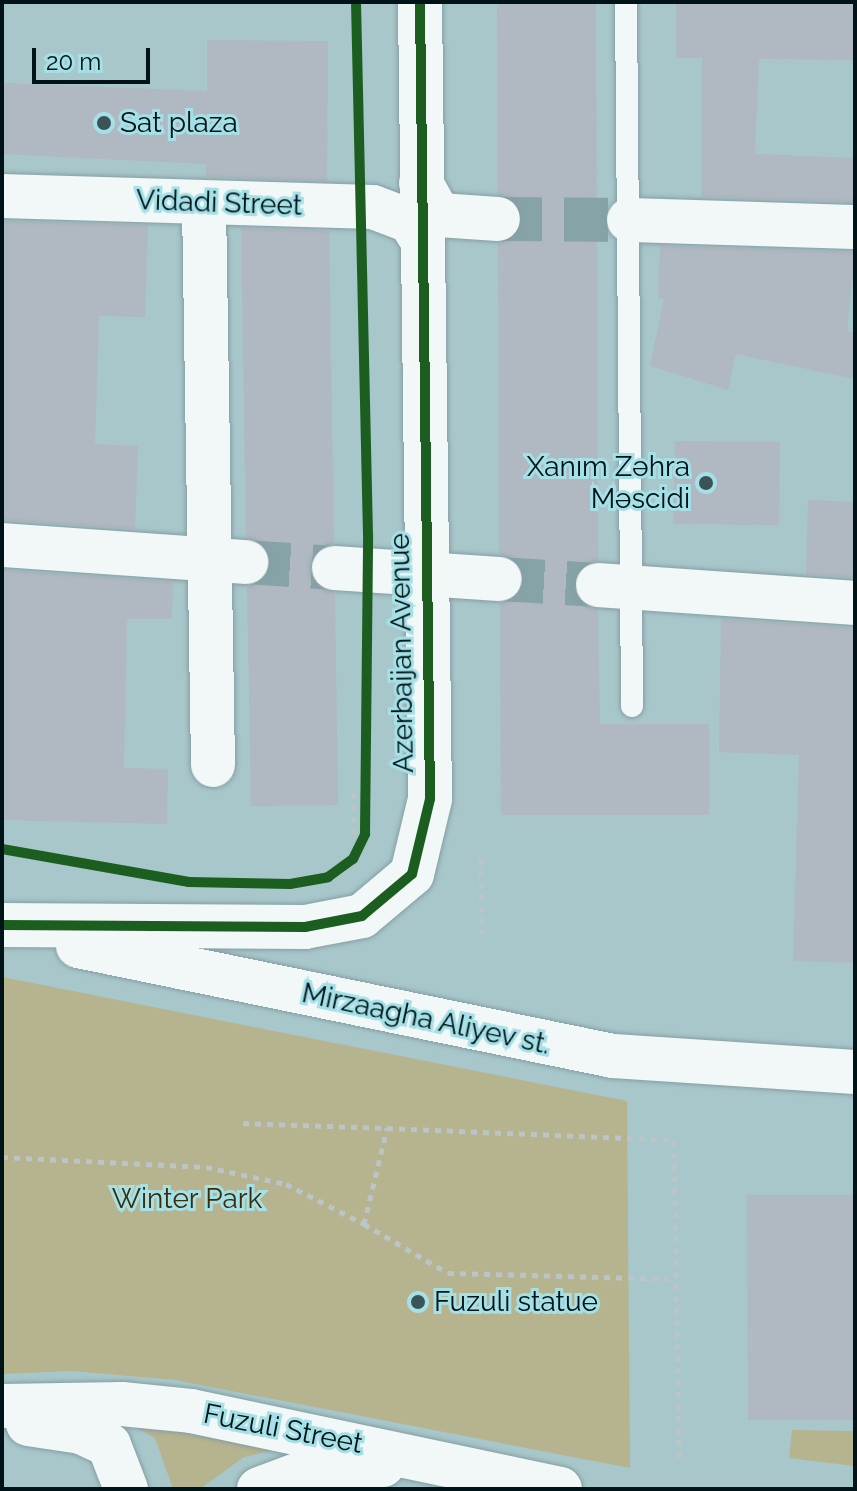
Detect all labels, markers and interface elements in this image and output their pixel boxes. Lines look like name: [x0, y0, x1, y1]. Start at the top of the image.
scale bar: [36, 32, 154, 82]
text: 20 m: [46, 47, 101, 76]
place label: Sat plaza: [120, 106, 238, 140]
marker: Sat plaza: [95, 114, 113, 132]
street label: Vidadi Street: [135, 183, 303, 223]
place label: Xanım Zəhra Məscidi: [527, 450, 690, 516]
marker: Xanım Zəhra Məscidi: [697, 474, 715, 492]
street label: Azerbaijan Avenue: [383, 532, 421, 774]
street label: Mirzaagha Aliyev st.: [298, 976, 554, 1062]
park label: Winter Park: [111, 1182, 263, 1216]
place label: Fuzuli statue: [434, 1285, 598, 1319]
marker: Fuzuli statue: [409, 1293, 427, 1311]
street label: Fuzuli Street: [201, 1397, 365, 1461]

